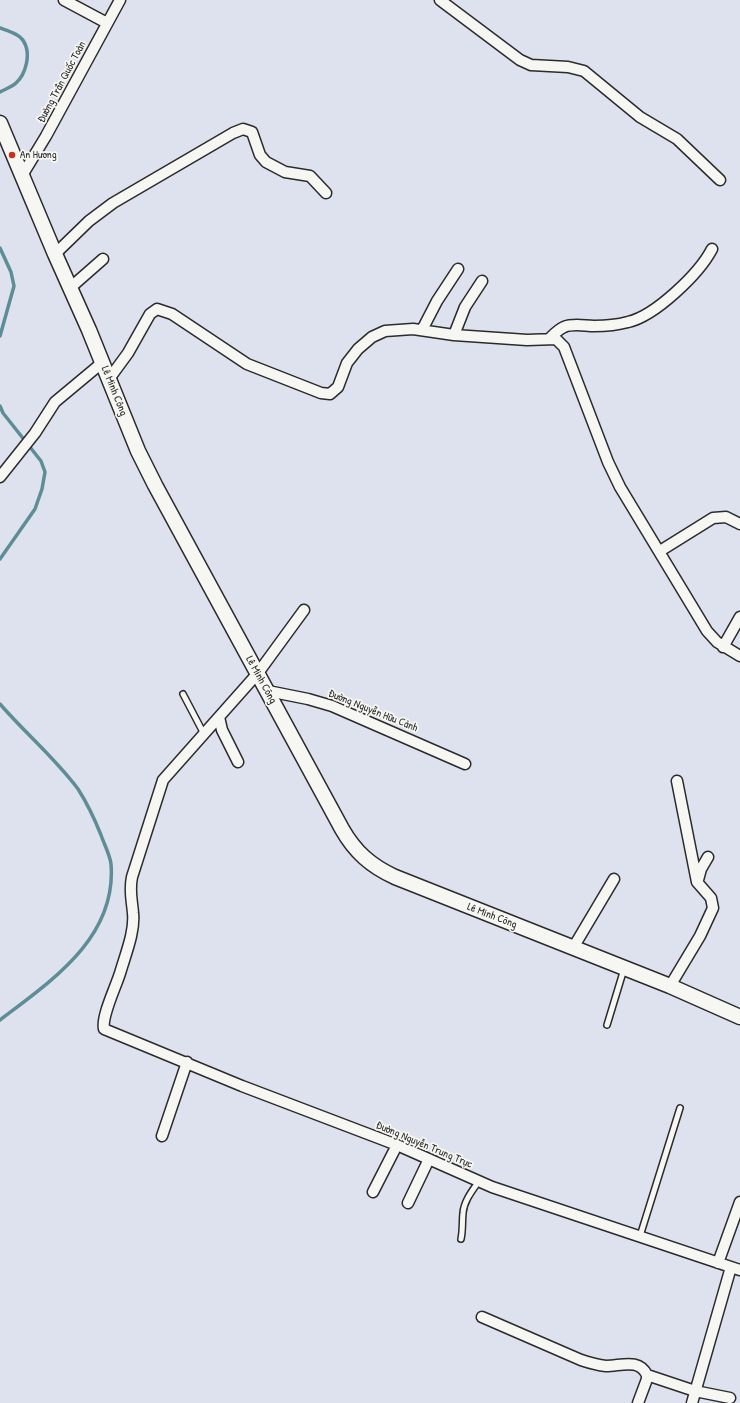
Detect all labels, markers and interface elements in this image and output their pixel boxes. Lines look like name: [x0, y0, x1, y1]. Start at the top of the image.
street label: Đường Trần Quốc Toản: [35, 39, 89, 125]
place label: An Hương: [20, 148, 57, 162]
marker: An Hương: [7, 150, 17, 160]
street label: Lê Minh Công: [98, 364, 130, 418]
street label: Lê Minh Công: [243, 654, 279, 706]
street label: Đường Nguyễn Hữu Cảnh: [326, 687, 420, 735]
street label: Lê Minh Công: [465, 900, 519, 932]
street label: Đường Nguyễn Trung Trực: [374, 1119, 474, 1171]

